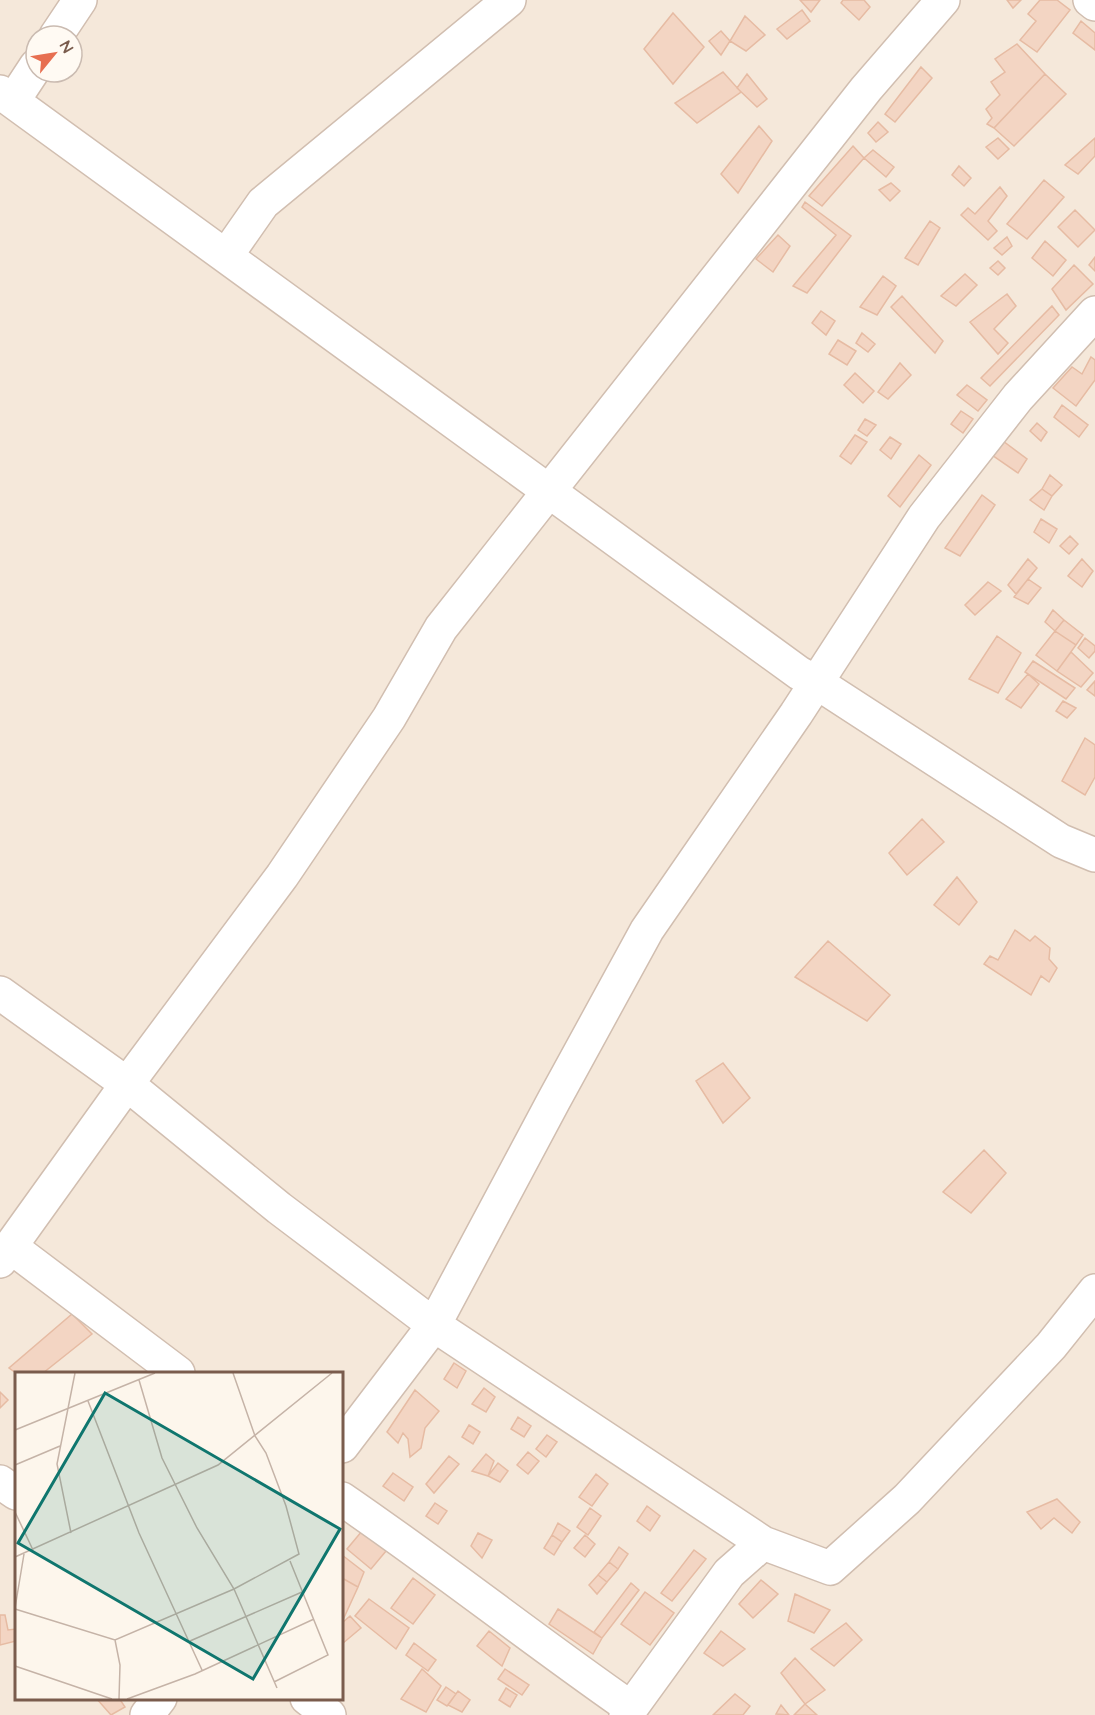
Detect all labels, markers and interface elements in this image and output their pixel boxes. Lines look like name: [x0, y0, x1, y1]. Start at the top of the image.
north arrow: [24, 24, 84, 84]
text: N: [55, 36, 79, 57]
inset map: [15, 1372, 344, 1700]

